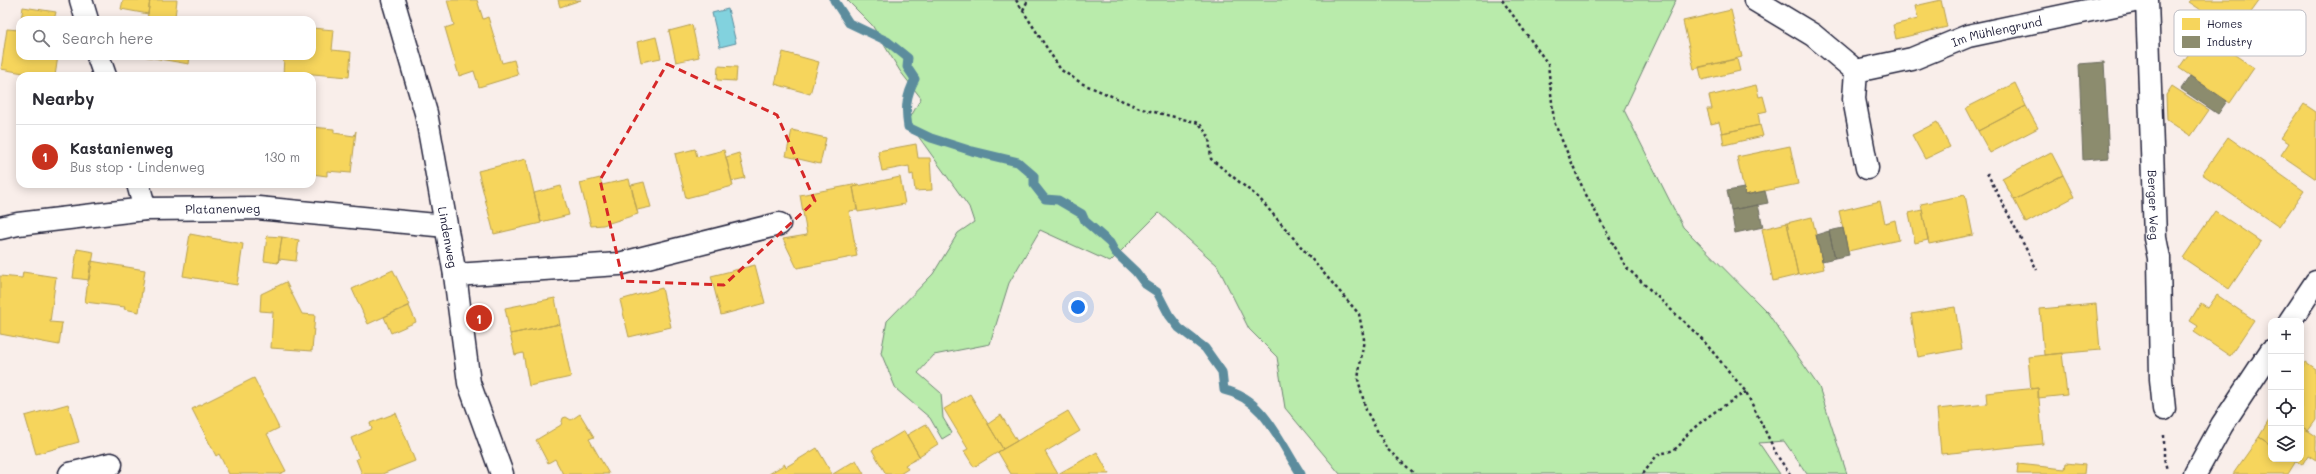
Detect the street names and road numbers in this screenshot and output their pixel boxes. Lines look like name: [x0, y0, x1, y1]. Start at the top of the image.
street label: Im Mühlengrund: [1949, 13, 2044, 50]
street label: Berger Weg: [2145, 170, 2163, 240]
street label: Platanenweg: [185, 200, 260, 217]
street label: Lindenweg: [435, 205, 462, 269]

